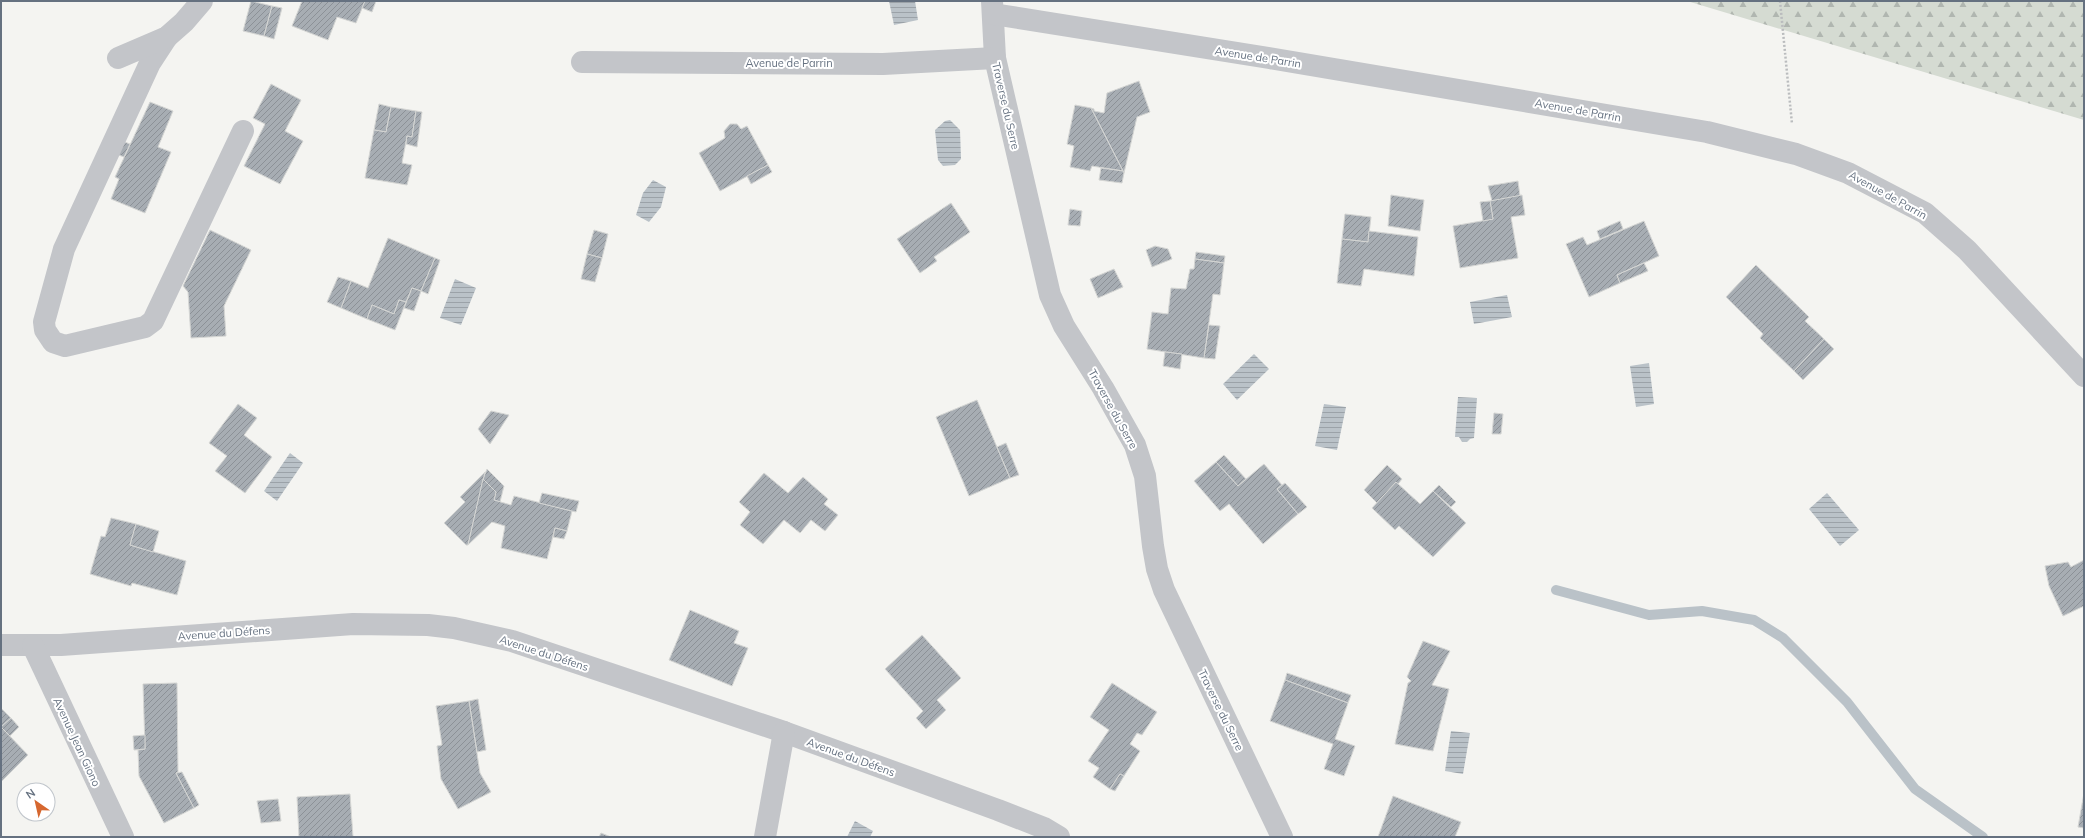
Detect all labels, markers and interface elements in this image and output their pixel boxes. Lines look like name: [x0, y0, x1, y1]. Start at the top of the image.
street label: Avenue de Parrin: [1214, 43, 1302, 71]
street label: Avenue de Parrin: [745, 56, 833, 70]
street label: Traverse du Serre: [989, 61, 1023, 151]
street label: Avenue de Parrin: [1534, 96, 1622, 124]
street label: Avenue de Parrin: [1846, 168, 1930, 222]
street label: Traverse du Serre: [1085, 367, 1141, 451]
street label: Avenue du Défens: [177, 623, 271, 643]
street label: Avenue du Défens: [498, 632, 590, 674]
street label: Traverse du Serre: [1195, 667, 1247, 753]
street label: Avenue Jean Giono: [50, 695, 104, 789]
street label: Avenue du Défens: [805, 735, 897, 779]
north arrow: [16, 782, 56, 822]
text: N: [23, 786, 38, 802]

